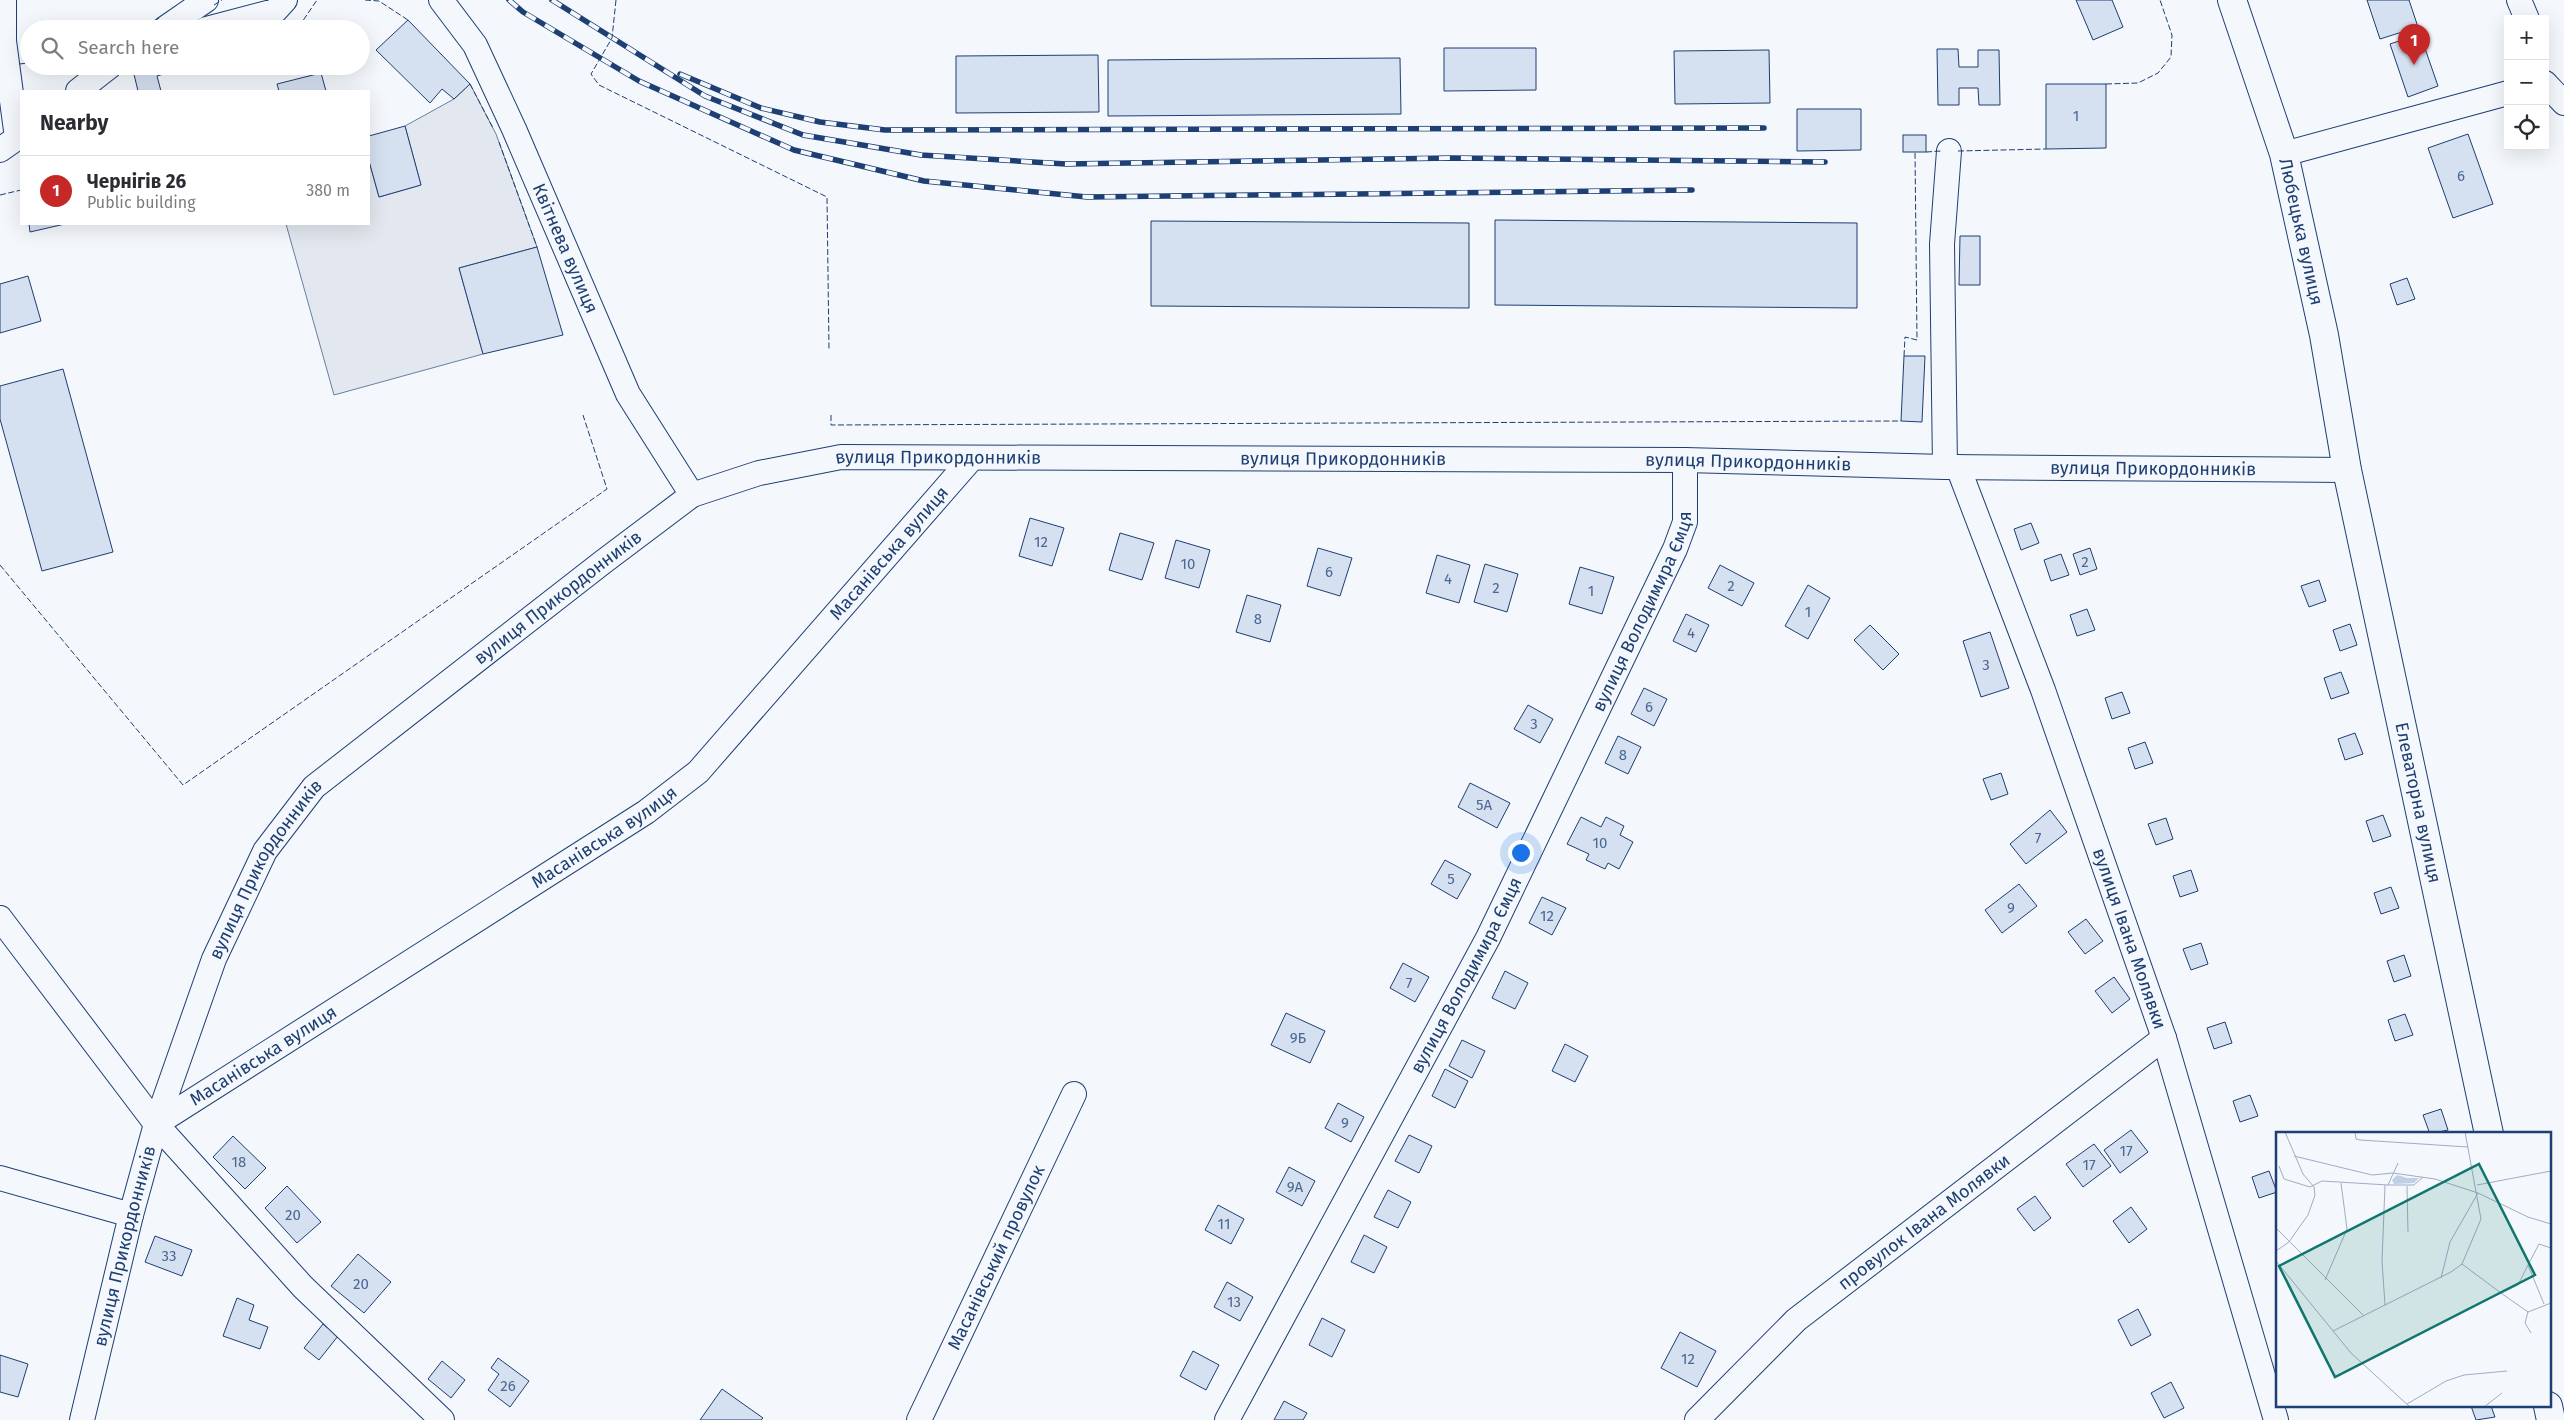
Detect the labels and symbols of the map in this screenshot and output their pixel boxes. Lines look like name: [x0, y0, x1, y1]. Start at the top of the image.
pin: 1: [2398, 24, 2430, 65]
house number: 1: [2073, 107, 2079, 125]
street label: Любецька вулиця: [2274, 156, 2328, 307]
house number: 6: [2457, 167, 2465, 185]
street label: Квітнева вулиця: [528, 180, 603, 317]
street label: вулиця Прикордонників: [833, 445, 1041, 469]
street label: вулиця Прикордонників: [1240, 447, 1446, 470]
street label: вулиця Прикордонників: [1645, 449, 1852, 475]
street label: вулиця Прикордонників: [2050, 457, 2256, 480]
street label: Масанівська вулиця: [825, 482, 953, 624]
street label: вулиця Володимира Ємця: [1588, 511, 1696, 715]
street label: вулиця Прикордонників: [470, 526, 646, 669]
house number: 12: [1034, 533, 1048, 551]
house number: 2: [2081, 553, 2089, 571]
house number: 10: [1181, 555, 1195, 573]
house number: 6: [1325, 563, 1333, 581]
house number: 4: [1444, 570, 1452, 588]
house number: 2: [1727, 577, 1735, 595]
house number: 2: [1492, 579, 1500, 597]
house number: 1: [1588, 582, 1594, 600]
house number: 1: [1805, 603, 1811, 621]
house number: 8: [1254, 610, 1262, 628]
house number: 4: [1687, 624, 1695, 642]
house number: 3: [1982, 656, 1990, 674]
house number: 6: [1645, 698, 1653, 716]
house number: 3: [1530, 715, 1538, 733]
street label: Елеваторна вулиця: [2390, 720, 2446, 885]
house number: 8: [1619, 746, 1627, 764]
street label: вулиця Прикордонників: [204, 774, 326, 963]
street label: Масанівська вулиця: [527, 781, 681, 893]
house number: 5А: [1476, 796, 1492, 814]
house number: 7: [2035, 829, 2042, 847]
house number: 10: [1593, 834, 1607, 852]
your location: [1508, 840, 1534, 866]
street label: вулиця Івана Молявки: [2088, 845, 2171, 1032]
house number: 5: [1447, 870, 1455, 888]
street label: вулиця Володимира Ємця: [1406, 874, 1527, 1077]
house number: 9: [2007, 899, 2015, 917]
house number: 12: [1540, 907, 1554, 925]
house number: 7: [1406, 974, 1413, 992]
street label: Масанівська вулиця: [186, 1001, 341, 1111]
house number: 9Б: [1290, 1029, 1307, 1047]
house number: 9: [1341, 1114, 1349, 1132]
inset map: [2276, 1132, 2552, 1408]
house number: 17: [2119, 1142, 2133, 1160]
street label: вулиця Прикордонників: [89, 1143, 161, 1349]
street label: провулок Івана Молявки: [1834, 1149, 2014, 1295]
house number: 18: [232, 1153, 246, 1171]
house number: 17: [2082, 1156, 2096, 1174]
street label: Масанівський провулок: [943, 1161, 1050, 1353]
house number: 9А: [1287, 1178, 1304, 1196]
house number: 20: [285, 1206, 301, 1224]
house number: 11: [1218, 1215, 1230, 1233]
house number: 33: [162, 1247, 176, 1265]
house number: 20: [353, 1275, 369, 1293]
house number: 13: [1227, 1293, 1241, 1311]
house number: 12: [1681, 1350, 1695, 1368]
house number: 26: [500, 1377, 516, 1395]

